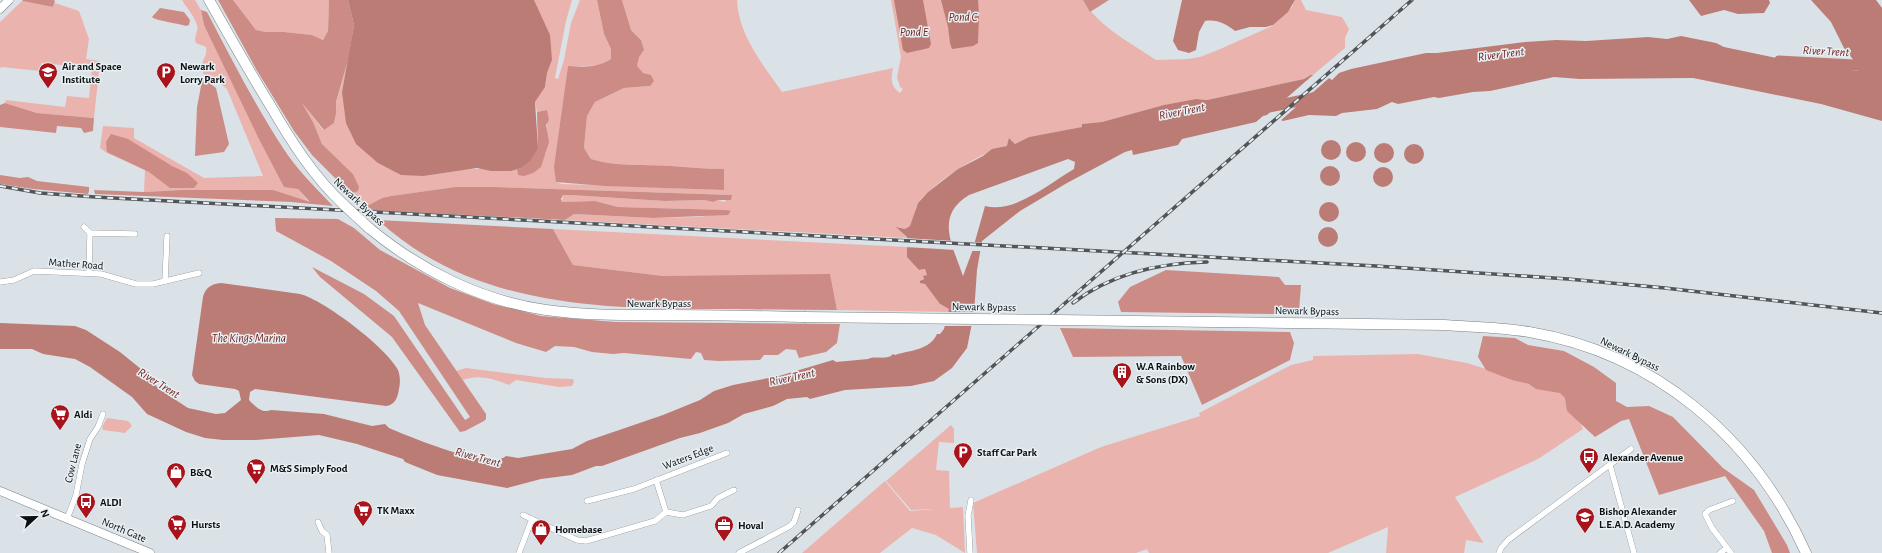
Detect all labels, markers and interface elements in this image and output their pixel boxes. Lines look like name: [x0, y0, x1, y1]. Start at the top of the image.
water label: Pond C: [948, 11, 979, 23]
water label: Pond E: [900, 26, 929, 38]
water label: River Trent: [1802, 44, 1850, 58]
water label: River Trent: [1477, 45, 1525, 63]
school or university icon: Air and Space Institute: [37, 61, 59, 89]
place label: Air and Space Institute: [62, 61, 121, 85]
parking icon: Newark Lorry Park: [155, 61, 177, 89]
place label: Newark Lorry Park: [180, 61, 225, 85]
water label: River Trent: [1158, 101, 1206, 121]
street label: Newark Bypass: [332, 176, 386, 228]
street label: Mather Road: [48, 257, 104, 271]
street label: Newark Bypass: [627, 298, 691, 309]
street label: Newark Bypass: [952, 301, 1016, 313]
street label: Newark Bypass: [1275, 305, 1339, 317]
water label: The Kings Marina: [212, 332, 286, 344]
street label: Newark Bypass: [1599, 335, 1661, 373]
building icon: W.A Rainbow & Sons (DX): [1111, 361, 1133, 389]
place label: W.A Rainbow & Sons (DX): [1136, 361, 1195, 385]
water label: River Trent: [136, 366, 182, 400]
water label: River Trent: [768, 366, 816, 388]
supermarket icon: Aldi: [49, 403, 71, 431]
place label: Aldi: [74, 409, 92, 420]
parking icon: Staff Car Park: [952, 441, 974, 469]
street label: Cow Lane: [63, 442, 83, 484]
street label: Waters Edge: [661, 442, 715, 472]
water label: River Trent: [454, 445, 502, 469]
bus stop icon: Alexander Avenue: [1578, 446, 1600, 474]
place label: Staff Car Park: [977, 447, 1037, 458]
place label: Alexander Avenue: [1603, 452, 1683, 463]
supermarket icon: M&S Simply Food: [245, 457, 267, 485]
shop icon: B&Q: [165, 461, 187, 489]
place label: M&S Simply Food: [270, 463, 348, 474]
place label: B&Q: [190, 467, 213, 479]
bus stop icon: ALDI: [75, 491, 97, 519]
north arrow: [16, 497, 56, 537]
place label: ALDI: [100, 497, 122, 508]
supermarket icon: TK Maxx: [352, 499, 374, 527]
place label: TK Maxx: [377, 505, 415, 516]
school or university icon: Bishop Alexander L.E.A.D. Academy: [1574, 506, 1596, 534]
place label: Bishop Alexander L.E.A.D. Academy: [1599, 506, 1677, 530]
text: N: [38, 508, 51, 519]
supermarket icon: Hursts: [166, 513, 188, 541]
office icon: Hoval: [713, 514, 735, 542]
street label: North Gate: [100, 516, 148, 544]
shop icon: Homebase: [530, 518, 552, 546]
place label: Hursts: [191, 519, 220, 530]
place label: Hoval: [738, 520, 764, 531]
place label: Homebase: [555, 524, 602, 535]

